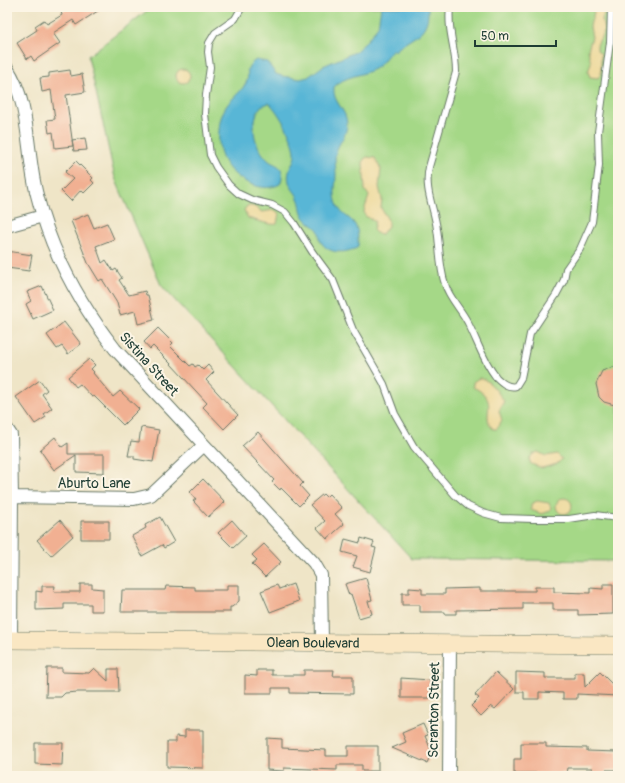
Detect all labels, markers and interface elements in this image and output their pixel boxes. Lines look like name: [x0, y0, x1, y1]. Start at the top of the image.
scale bar: [475, 22, 556, 48]
text: 50 m: [481, 29, 509, 44]
street label: Sistina Street: [116, 328, 182, 400]
street label: Aburto Lane: [57, 475, 131, 492]
street label: Olean Boulevard: [266, 634, 360, 651]
street label: Scranton Street: [425, 661, 443, 758]

